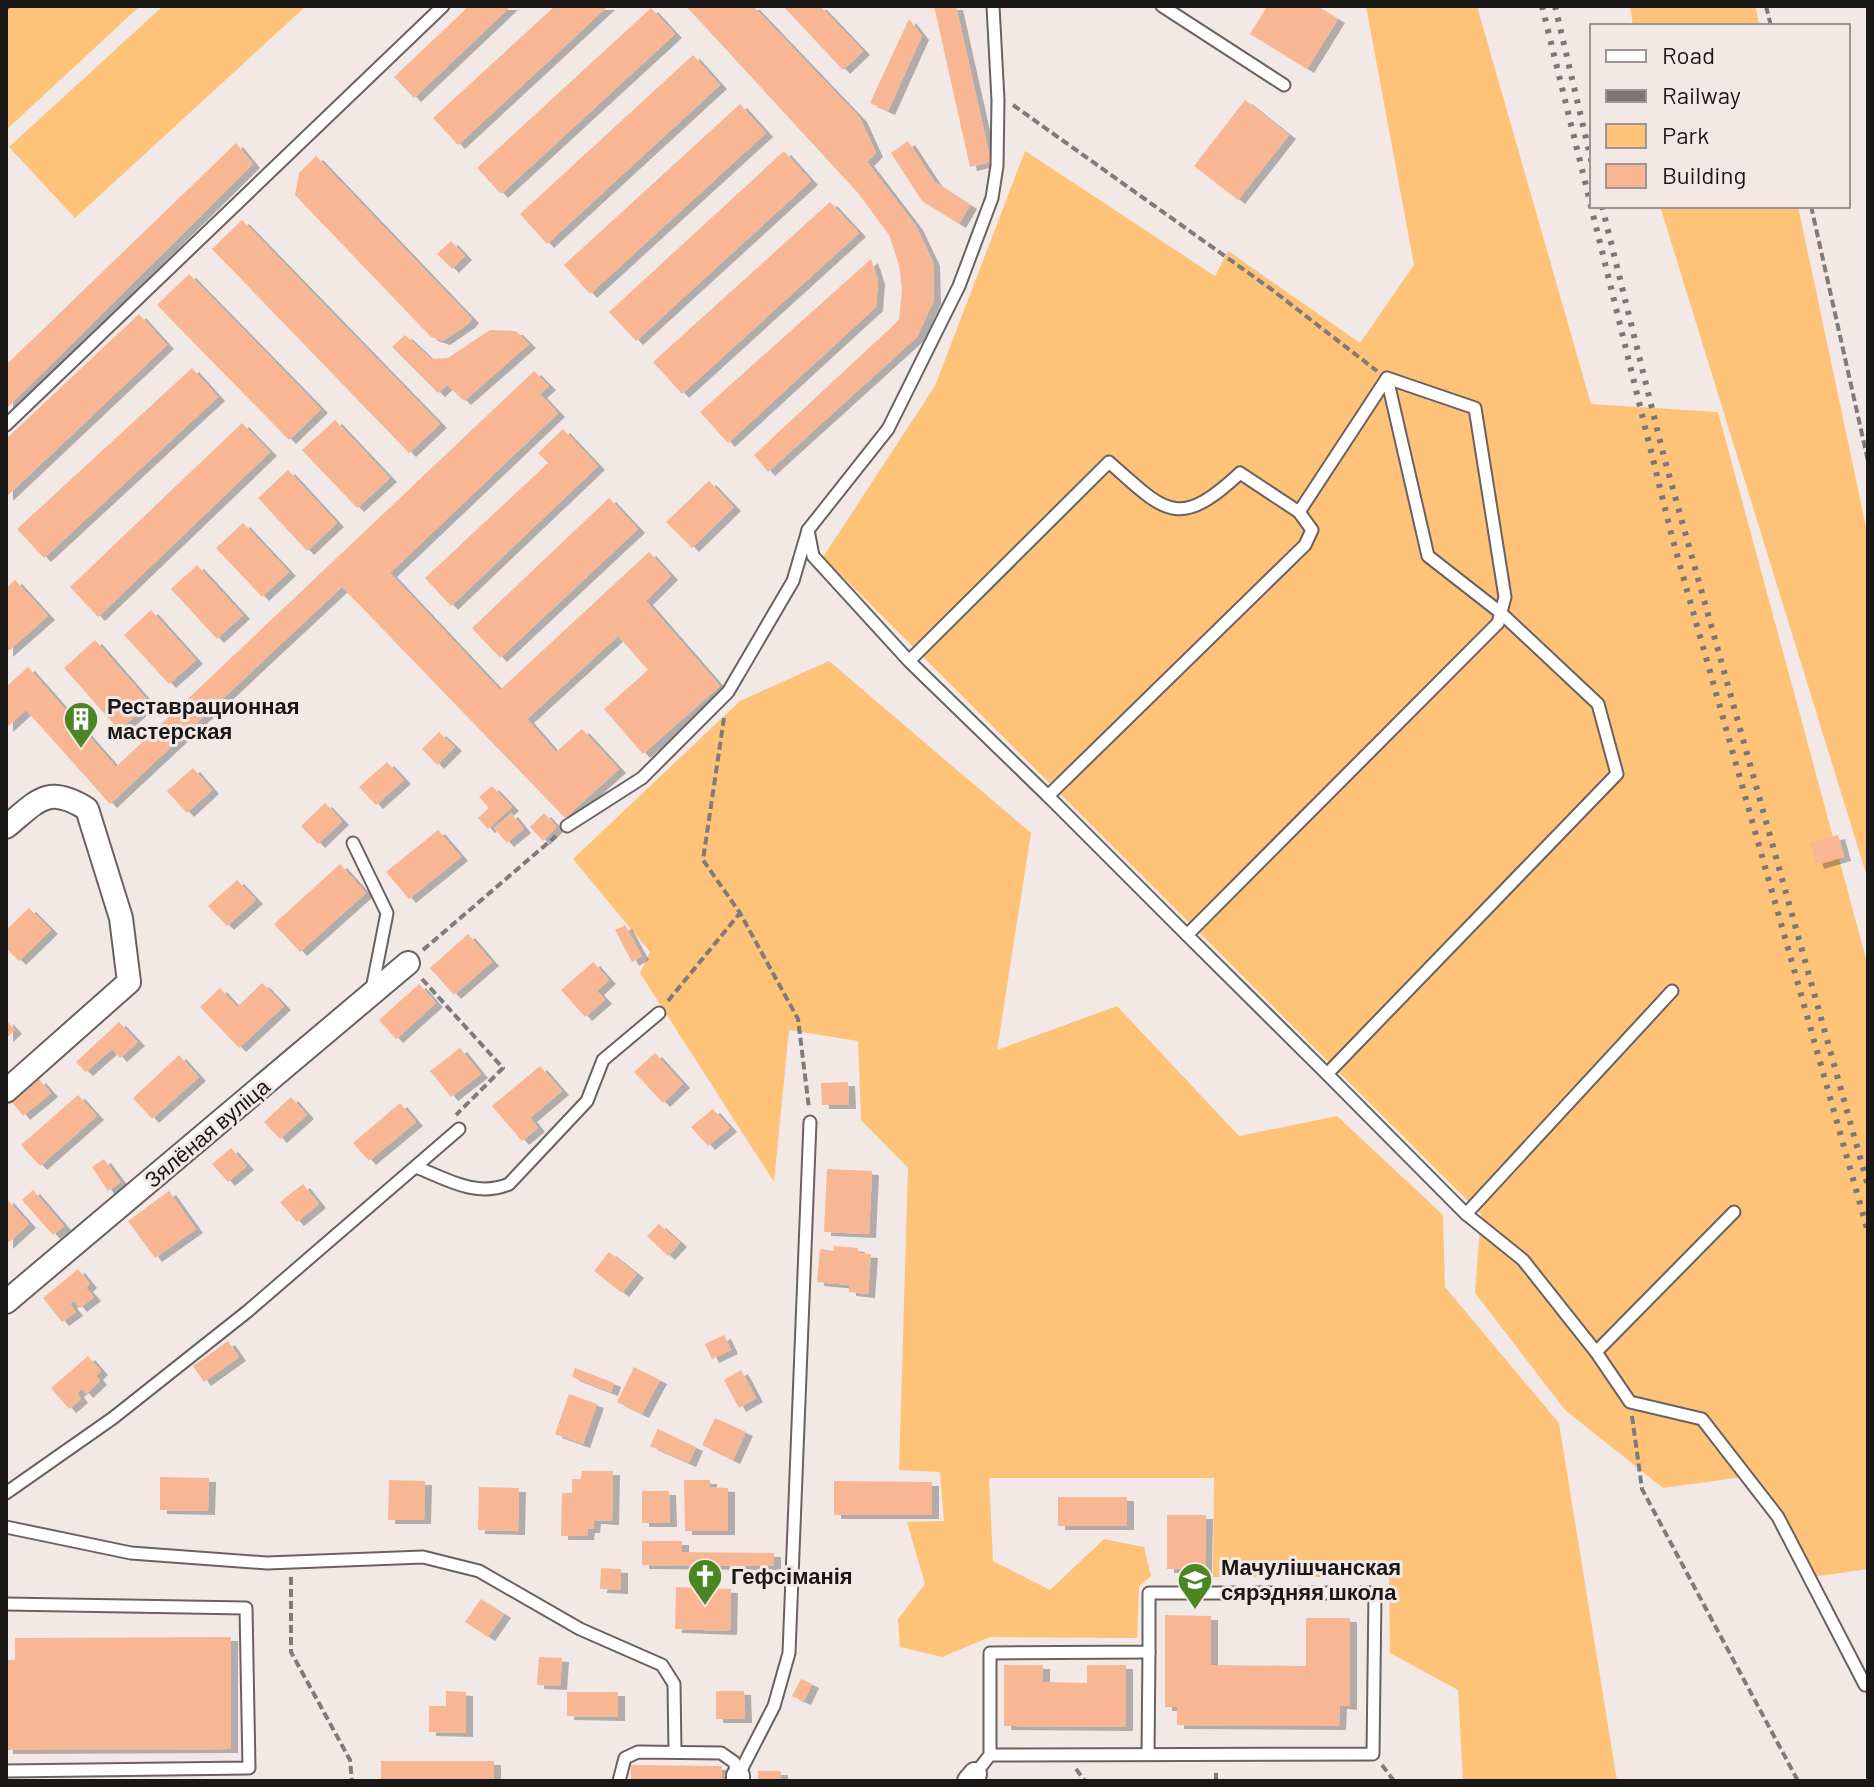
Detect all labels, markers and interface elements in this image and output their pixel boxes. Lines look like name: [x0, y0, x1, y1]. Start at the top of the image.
legend: [1590, 24, 1850, 208]
text: Road: [1662, 40, 1715, 69]
text: Railway: [1662, 80, 1741, 109]
text: Park: [1662, 120, 1709, 149]
text: Building: [1662, 160, 1746, 189]
place label: Реставрационная мастерская: [107, 692, 300, 744]
building icon: Реставрационная мастерская: [62, 700, 100, 750]
street label: Зялёная вуліца: [139, 1072, 275, 1193]
place label: Мачулішчанская сярэдняя школа: [1221, 1553, 1401, 1605]
church icon: Гефсіманія: [686, 1557, 724, 1607]
school or university icon: Мачулішчанская сярэдняя школа: [1176, 1561, 1214, 1611]
place label: Гефсіманія: [731, 1562, 853, 1589]

